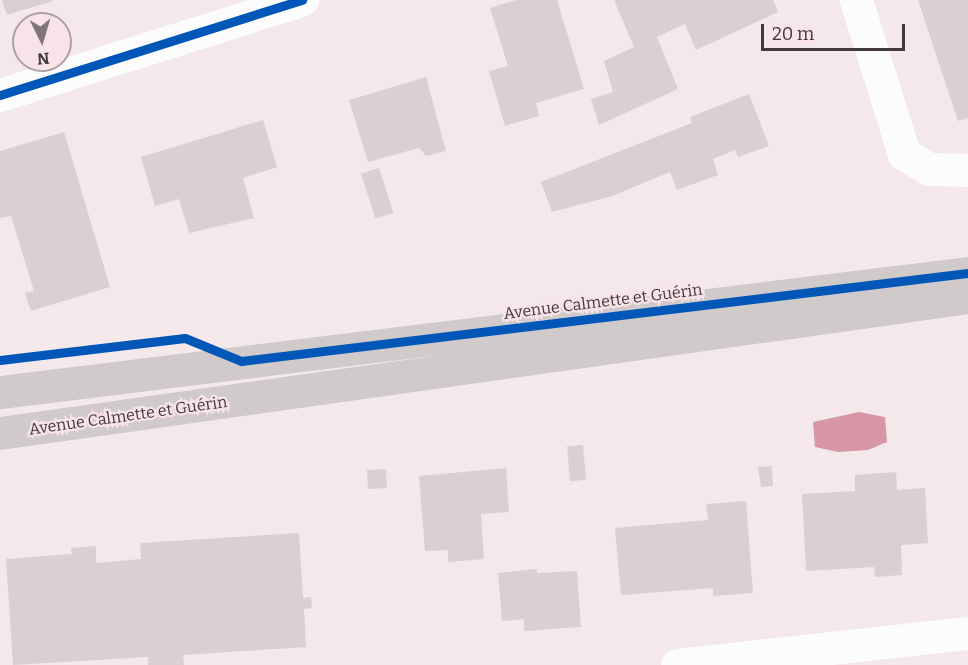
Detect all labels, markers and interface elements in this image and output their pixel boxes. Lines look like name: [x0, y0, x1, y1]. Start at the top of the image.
north arrow: [12, 12, 72, 72]
scale bar: [764, 12, 908, 50]
text: 20 m: [772, 23, 814, 45]
text: N: [36, 48, 50, 68]
street label: Avenue Calmette et Guérin: [503, 280, 703, 324]
street label: Avenue Calmette et Guérin: [28, 393, 228, 439]

